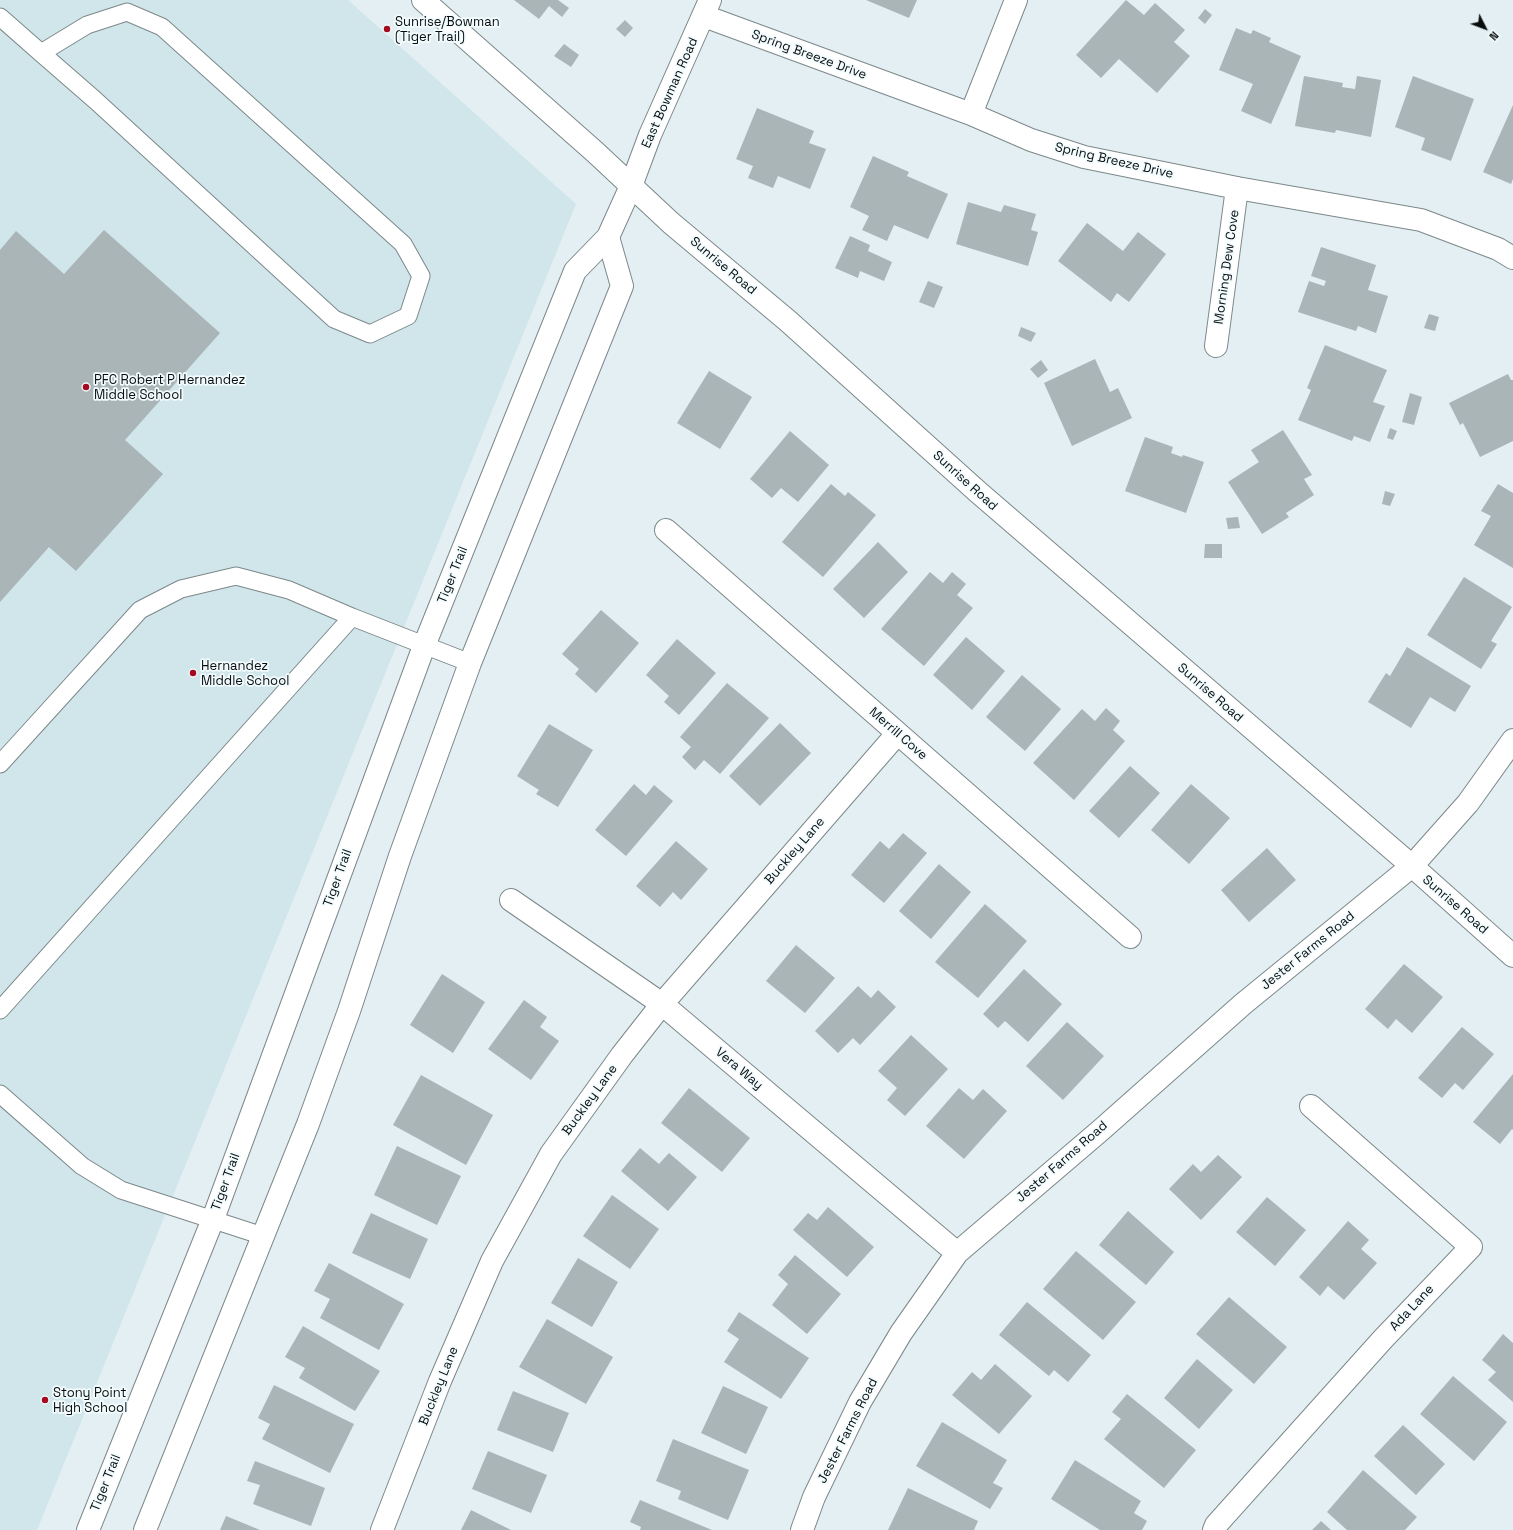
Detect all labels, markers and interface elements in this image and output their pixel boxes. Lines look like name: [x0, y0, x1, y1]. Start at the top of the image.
north arrow: [1465, 8, 1505, 48]
place label: Sunrise/Bowman (Tiger Trail): [395, 14, 500, 45]
marker: Sunrise/Bowman (Tiger Trail): [382, 24, 392, 34]
street label: Spring Breeze Drive: [749, 27, 869, 83]
text: N: [1486, 29, 1502, 43]
street label: East Bowman Road: [639, 35, 701, 151]
street label: Spring Breeze Drive: [1053, 140, 1175, 182]
street label: Morning Dew Cove: [1211, 209, 1243, 325]
street label: Sunrise Road: [687, 234, 759, 298]
place label: PFC Robert P Hernandez Middle School: [94, 372, 245, 403]
marker: PFC Robert P Hernandez Middle School: [81, 382, 91, 392]
street label: Sunrise Road: [929, 448, 1001, 514]
street label: Tiger Trail: [434, 544, 472, 606]
place label: Hernandez Middle School: [201, 658, 289, 689]
street label: Sunrise Road: [1174, 660, 1246, 726]
marker: Hernandez Middle School: [188, 668, 198, 678]
street label: Merrill Cove: [866, 704, 930, 764]
street label: Buckley Lane: [762, 814, 828, 888]
street label: Tiger Trail: [320, 847, 356, 909]
street label: Sunrise Road: [1419, 872, 1491, 938]
street label: Jester Farms Road: [1258, 908, 1358, 994]
street label: Vera Way: [712, 1045, 766, 1093]
street label: Buckley Lane: [559, 1062, 621, 1138]
street label: Jester Farms Road: [1013, 1118, 1111, 1206]
street label: Tiger Trail: [208, 1151, 244, 1213]
street label: Ada Lane: [1387, 1282, 1437, 1334]
street label: Buckley Lane: [416, 1344, 462, 1428]
street label: Jester Farms Road: [815, 1376, 881, 1486]
place label: Stony Point High School: [53, 1385, 127, 1416]
marker: Stony Point High School: [40, 1395, 50, 1405]
street label: Tiger Trail: [87, 1452, 125, 1514]

